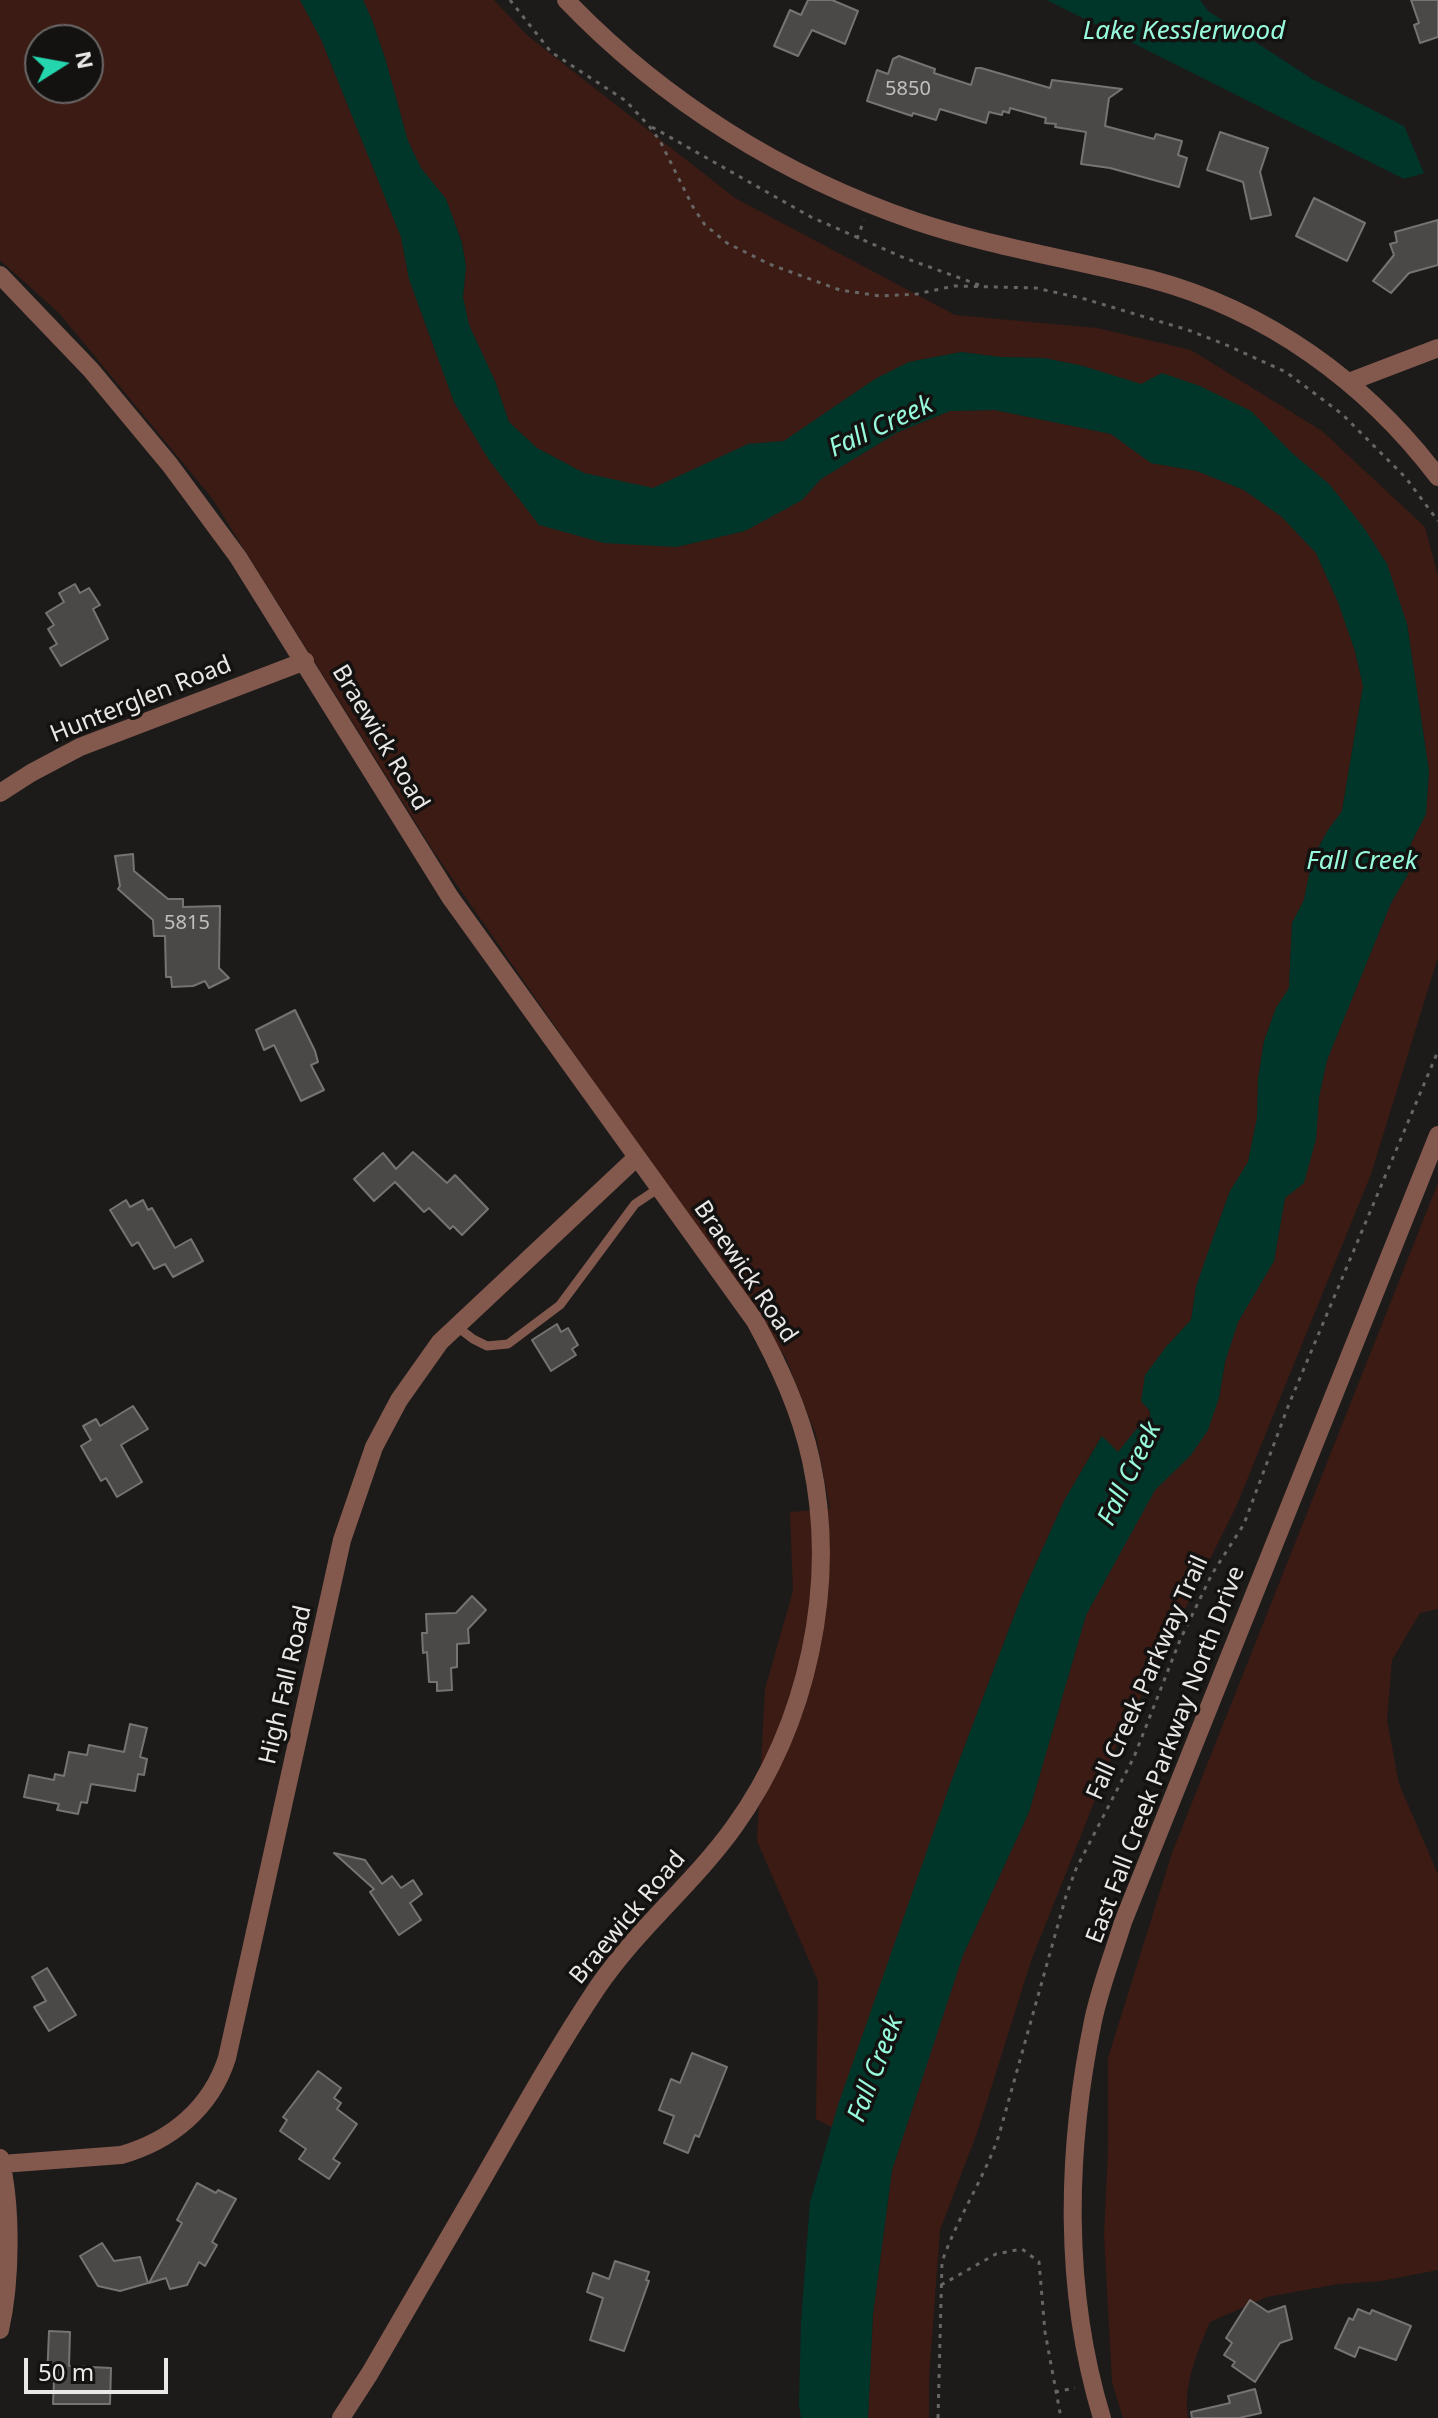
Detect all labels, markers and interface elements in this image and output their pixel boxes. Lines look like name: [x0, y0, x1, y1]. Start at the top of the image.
water label: Lake Kesslerwood: [1083, 16, 1285, 48]
north arrow: [24, 24, 104, 104]
text: N: [69, 48, 102, 71]
house number: 5850: [885, 77, 931, 101]
water label: Fall Creek: [824, 389, 938, 465]
street label: Hunterglen Road: [46, 651, 236, 749]
street label: Braewick Road: [325, 660, 435, 816]
water label: Fall Creek: [1306, 846, 1418, 878]
house number: 5815: [164, 911, 210, 935]
street label: Braewick Road: [687, 1196, 803, 1348]
water label: Fall Creek: [1092, 1417, 1168, 1531]
street label: Fall Creek Parkway Trail: [1081, 1551, 1215, 1805]
street label: East Fall Creek Parkway North Drive: [1081, 1562, 1251, 1948]
street label: High Fall Road: [254, 1603, 318, 1767]
street label: Braewick Road: [564, 1846, 692, 1990]
water label: Fall Creek: [842, 2011, 910, 2127]
scale bar: [28, 2342, 172, 2392]
text: 50 m: [38, 2355, 94, 2388]

